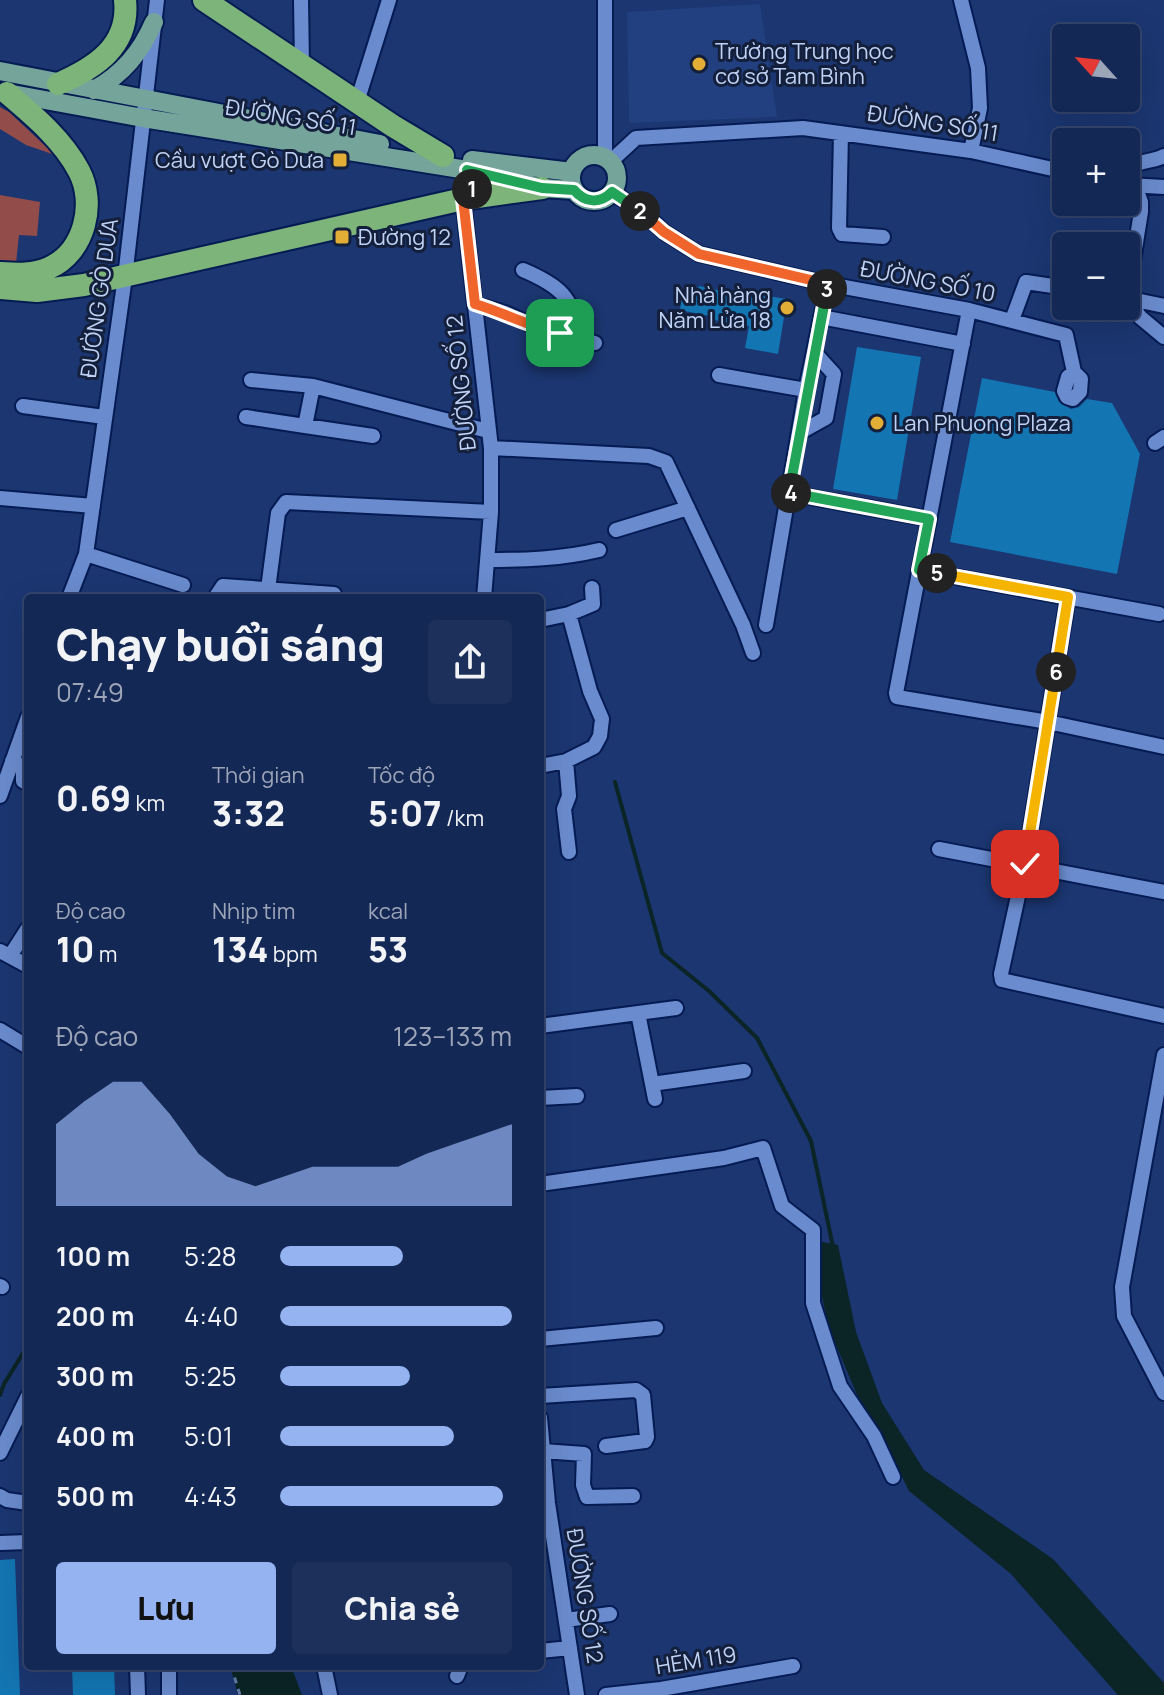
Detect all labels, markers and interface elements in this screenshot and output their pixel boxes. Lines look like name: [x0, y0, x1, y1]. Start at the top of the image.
north arrow: [1052, 24, 1140, 112]
map controls: [1052, 24, 1140, 320]
place label: Trường Trung học cơ sở Tam Bình: [715, 36, 894, 91]
marker: Trường Trung học cơ sở Tam Bình: [690, 55, 708, 73]
street label: ĐƯỜNG SỐ 11: [223, 91, 359, 142]
street label: ĐƯỜNG SỐ 11: [865, 97, 1001, 148]
button: +: [1052, 128, 1140, 216]
place label: Cầu vượt Gò Dưa: [155, 145, 324, 175]
marker: Cầu vượt Gò Dưa: [331, 151, 349, 169]
pin: 1: [452, 169, 492, 209]
text: 1: [467, 174, 477, 204]
pin: 2: [620, 191, 660, 231]
text: 2: [633, 196, 647, 226]
street label: ĐƯỜNG GÒ DƯA: [73, 216, 125, 379]
place label: Đường 12: [358, 222, 451, 252]
marker: Đường 12: [333, 228, 351, 246]
button: −: [1052, 232, 1140, 320]
street label: ĐƯỜNG SỐ 10: [858, 252, 998, 309]
pin: 3: [807, 269, 847, 309]
text: 3: [821, 274, 833, 304]
place label: Nhà hàng Năm Lửa 18: [658, 280, 771, 335]
pin: [526, 299, 594, 367]
marker: Nhà hàng Năm Lửa 18: [778, 299, 796, 317]
icon: arrive: [538, 311, 582, 355]
street label: ĐƯỜNG SỐ 12: [438, 314, 483, 452]
place label: Lan Phuong Plaza: [893, 408, 1071, 438]
marker: Lan Phuong Plaza: [868, 414, 886, 432]
pin: 4: [771, 473, 811, 513]
text: 4: [784, 478, 798, 508]
pin: 5: [917, 553, 957, 593]
text: 5: [931, 558, 943, 588]
text: Chạy buổi sáng: [56, 614, 385, 674]
button: share: [428, 620, 512, 704]
pin: 6: [1036, 652, 1076, 692]
text: 6: [1049, 657, 1063, 687]
text: 07:49: [56, 674, 124, 710]
text: Thời gian: [212, 760, 305, 790]
text: Tốc độ: [368, 760, 435, 790]
text: 0.69: [56, 775, 131, 821]
text: km: [131, 788, 165, 818]
text: 3:32: [212, 790, 285, 836]
text: 5:07: [368, 790, 442, 836]
text: /km: [442, 803, 484, 833]
pin: [991, 830, 1059, 898]
icon: check: [1003, 842, 1047, 886]
text: Độ cao: [56, 896, 125, 926]
text: Nhịp tim: [212, 896, 295, 926]
text: kcal: [368, 896, 408, 926]
text: 10: [56, 926, 94, 972]
text: 134: [212, 926, 268, 972]
text: 53: [368, 926, 408, 972]
text: m: [94, 939, 117, 969]
text: bpm: [268, 939, 318, 969]
text: Độ cao: [56, 1018, 138, 1054]
text: 123–133 m: [393, 1018, 512, 1054]
text: 100 m: [56, 1238, 130, 1274]
text: 5:28: [184, 1238, 237, 1274]
text: 200 m: [56, 1298, 134, 1334]
text: 4:40: [184, 1298, 238, 1334]
text: 300 m: [56, 1358, 134, 1394]
text: 5:25: [184, 1358, 237, 1394]
text: 400 m: [56, 1418, 135, 1454]
text: 5:01: [184, 1418, 233, 1454]
text: 500 m: [56, 1478, 134, 1514]
text: 4:43: [184, 1478, 237, 1514]
street label: ĐƯỜNG SỐ 12: [560, 1526, 611, 1666]
button: Lưu: [56, 1562, 276, 1654]
button: Chia sẻ: [292, 1562, 512, 1654]
street label: HẺM 119: [653, 1639, 739, 1681]

